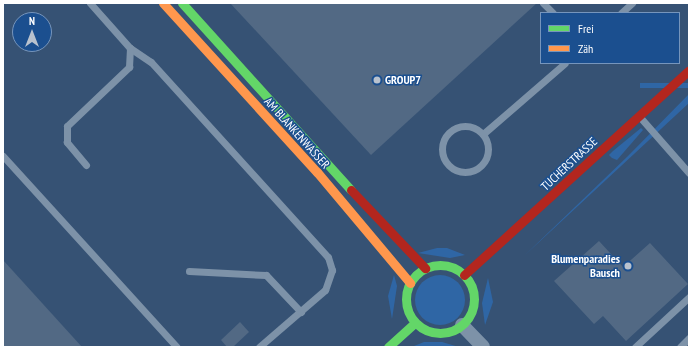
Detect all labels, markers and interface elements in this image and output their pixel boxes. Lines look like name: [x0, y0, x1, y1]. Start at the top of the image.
north arrow: [12, 12, 52, 52]
legend: [540, 12, 680, 64]
text: N: [29, 14, 35, 28]
text: Frei: [578, 21, 594, 36]
text: Zäh: [578, 41, 593, 56]
place label: GROUP7: [385, 73, 421, 87]
marker: GROUP7: [372, 75, 382, 85]
street label: AM BLANKENWASSER: [261, 94, 333, 172]
street label: TUCHERSTRASSE: [538, 134, 600, 194]
place label: Blumenparadies Bausch: [551, 252, 620, 280]
marker: Blumenparadies Bausch: [623, 261, 633, 271]

